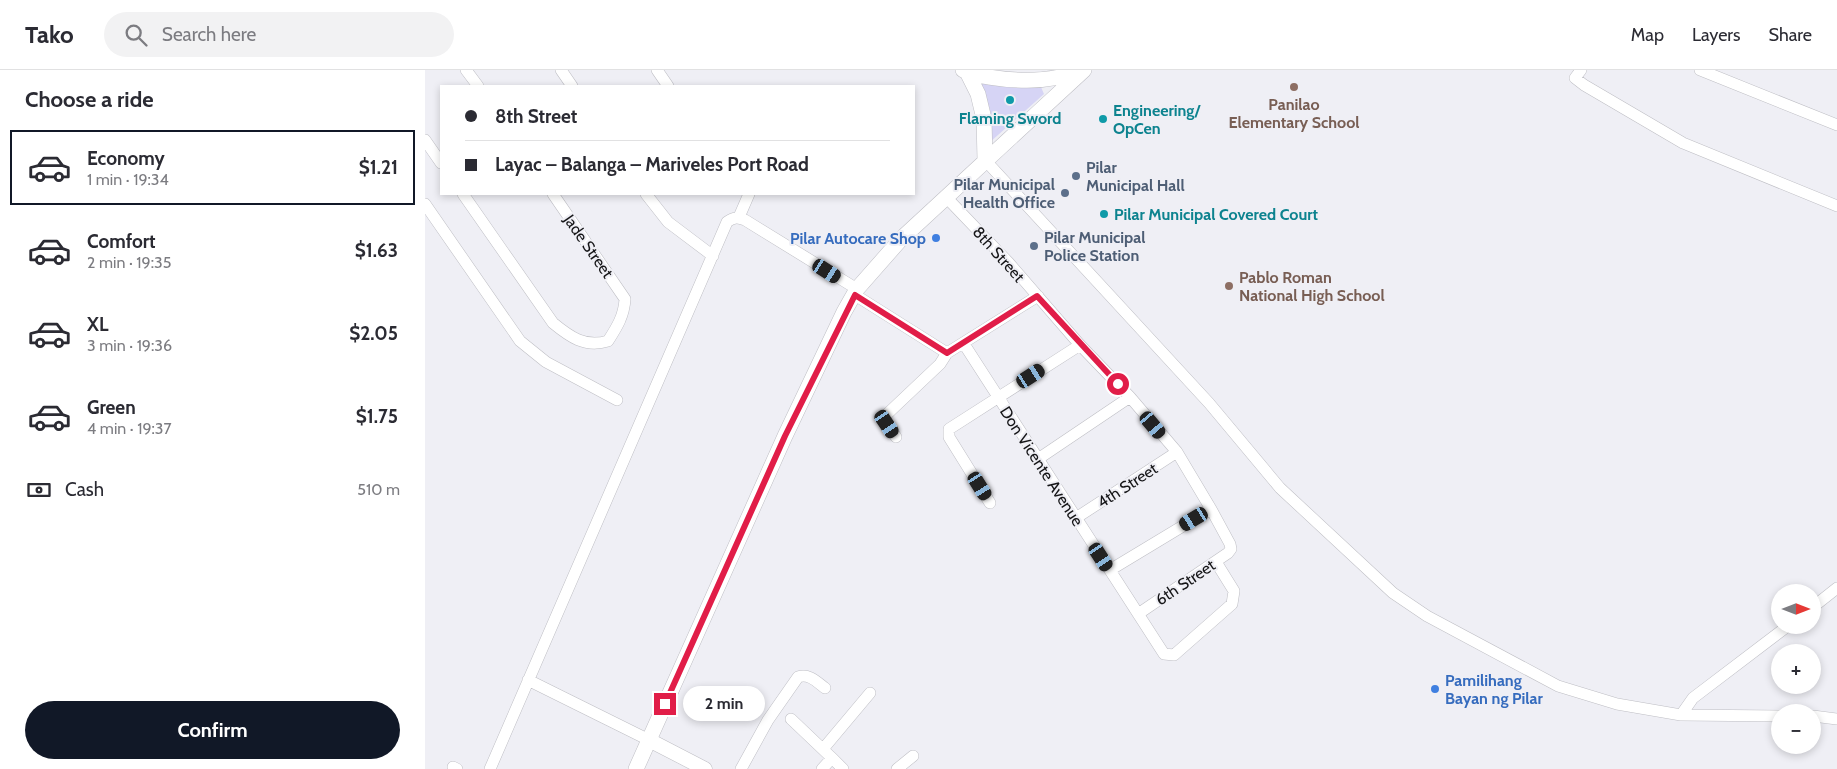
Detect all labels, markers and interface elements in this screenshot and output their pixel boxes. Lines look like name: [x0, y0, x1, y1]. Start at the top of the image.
search box: [104, 12, 454, 57]
text: Tako: [25, 20, 74, 49]
icon: search: [122, 21, 150, 49]
text: Search here: [162, 23, 256, 46]
text: Map: [1631, 24, 1664, 46]
text: Layers: [1692, 24, 1741, 46]
text: Share: [1769, 24, 1812, 46]
marker: Panilao Elementary School: [1288, 81, 1300, 93]
text: Choose a ride: [25, 86, 154, 113]
marker: Flaming Sword: [1004, 94, 1016, 106]
place label: Panilao Elementary School: [1228, 95, 1360, 132]
place label: Engineering/ OpCen: [1113, 101, 1202, 138]
text: 8th Street: [495, 105, 577, 128]
place label: Flaming Sword: [959, 109, 1061, 128]
marker: Engineering/ OpCen: [1097, 113, 1109, 125]
icon: car: [27, 145, 72, 190]
text: Economy: [87, 147, 165, 170]
text: Layac – Balanga – Mariveles Port Road: [495, 153, 809, 176]
text: $1.21: [359, 156, 398, 179]
place label: Pilar Municipal Hall: [1086, 158, 1185, 195]
text: 1 min · 19:34: [87, 170, 169, 189]
marker: Pilar Municipal Hall: [1070, 170, 1082, 182]
place label: Pilar Municipal Health Office: [954, 175, 1055, 212]
marker: Pilar Municipal Health Office: [1059, 187, 1071, 199]
place label: Pilar Municipal Covered Court: [1114, 205, 1319, 224]
marker: Pilar Municipal Covered Court: [1098, 208, 1110, 220]
street label: Jade Street: [559, 210, 618, 282]
street label: 8th Street: [969, 223, 1029, 287]
icon: car: [27, 228, 72, 273]
place label: Pilar Municipal Police Station: [1044, 228, 1145, 265]
place label: Pilar Autocare Shop: [790, 229, 926, 248]
text: Comfort: [87, 230, 156, 253]
marker: Pilar Autocare Shop: [930, 232, 942, 244]
text: $1.63: [355, 239, 398, 262]
marker: Pilar Municipal Police Station: [1028, 240, 1040, 252]
text: 2 min · 19:35: [87, 253, 171, 272]
car: [810, 257, 843, 285]
place label: Pablo Roman National High School: [1239, 268, 1385, 305]
marker: Pablo Roman National High School: [1223, 280, 1235, 292]
icon: car: [27, 311, 72, 356]
text: XL: [87, 313, 108, 336]
text: $2.05: [349, 322, 398, 345]
text: 3 min · 19:36: [87, 336, 172, 355]
car: [1014, 362, 1047, 390]
route start: [1107, 373, 1129, 395]
icon: car: [27, 394, 72, 439]
text: Green: [87, 396, 136, 419]
street label: Don Vicente Avenue: [996, 403, 1087, 530]
text: $1.75: [356, 405, 398, 428]
car: [872, 407, 901, 441]
car: [1137, 409, 1168, 441]
text: 4 min · 19:37: [87, 419, 172, 438]
street label: 4th Street: [1094, 459, 1161, 512]
car: [965, 469, 994, 503]
icon: cash: [25, 476, 53, 504]
text: Cash: [65, 478, 104, 501]
text: 510 m: [357, 480, 400, 499]
car: [1177, 505, 1210, 533]
car: [1086, 540, 1115, 574]
street label: 6th Street: [1152, 555, 1219, 609]
north arrow: [1771, 584, 1821, 634]
map controls: [1771, 584, 1821, 754]
button: +: [1771, 644, 1821, 694]
place label: Pamilihang Bayan ng Pilar: [1445, 671, 1543, 708]
marker: Pamilihang Bayan ng Pilar: [1429, 683, 1441, 695]
callout: 2 min: [683, 686, 765, 722]
route end: [654, 693, 676, 715]
text: 2 min: [705, 694, 743, 713]
button: Confirm: [25, 701, 400, 759]
button: −: [1771, 704, 1821, 754]

